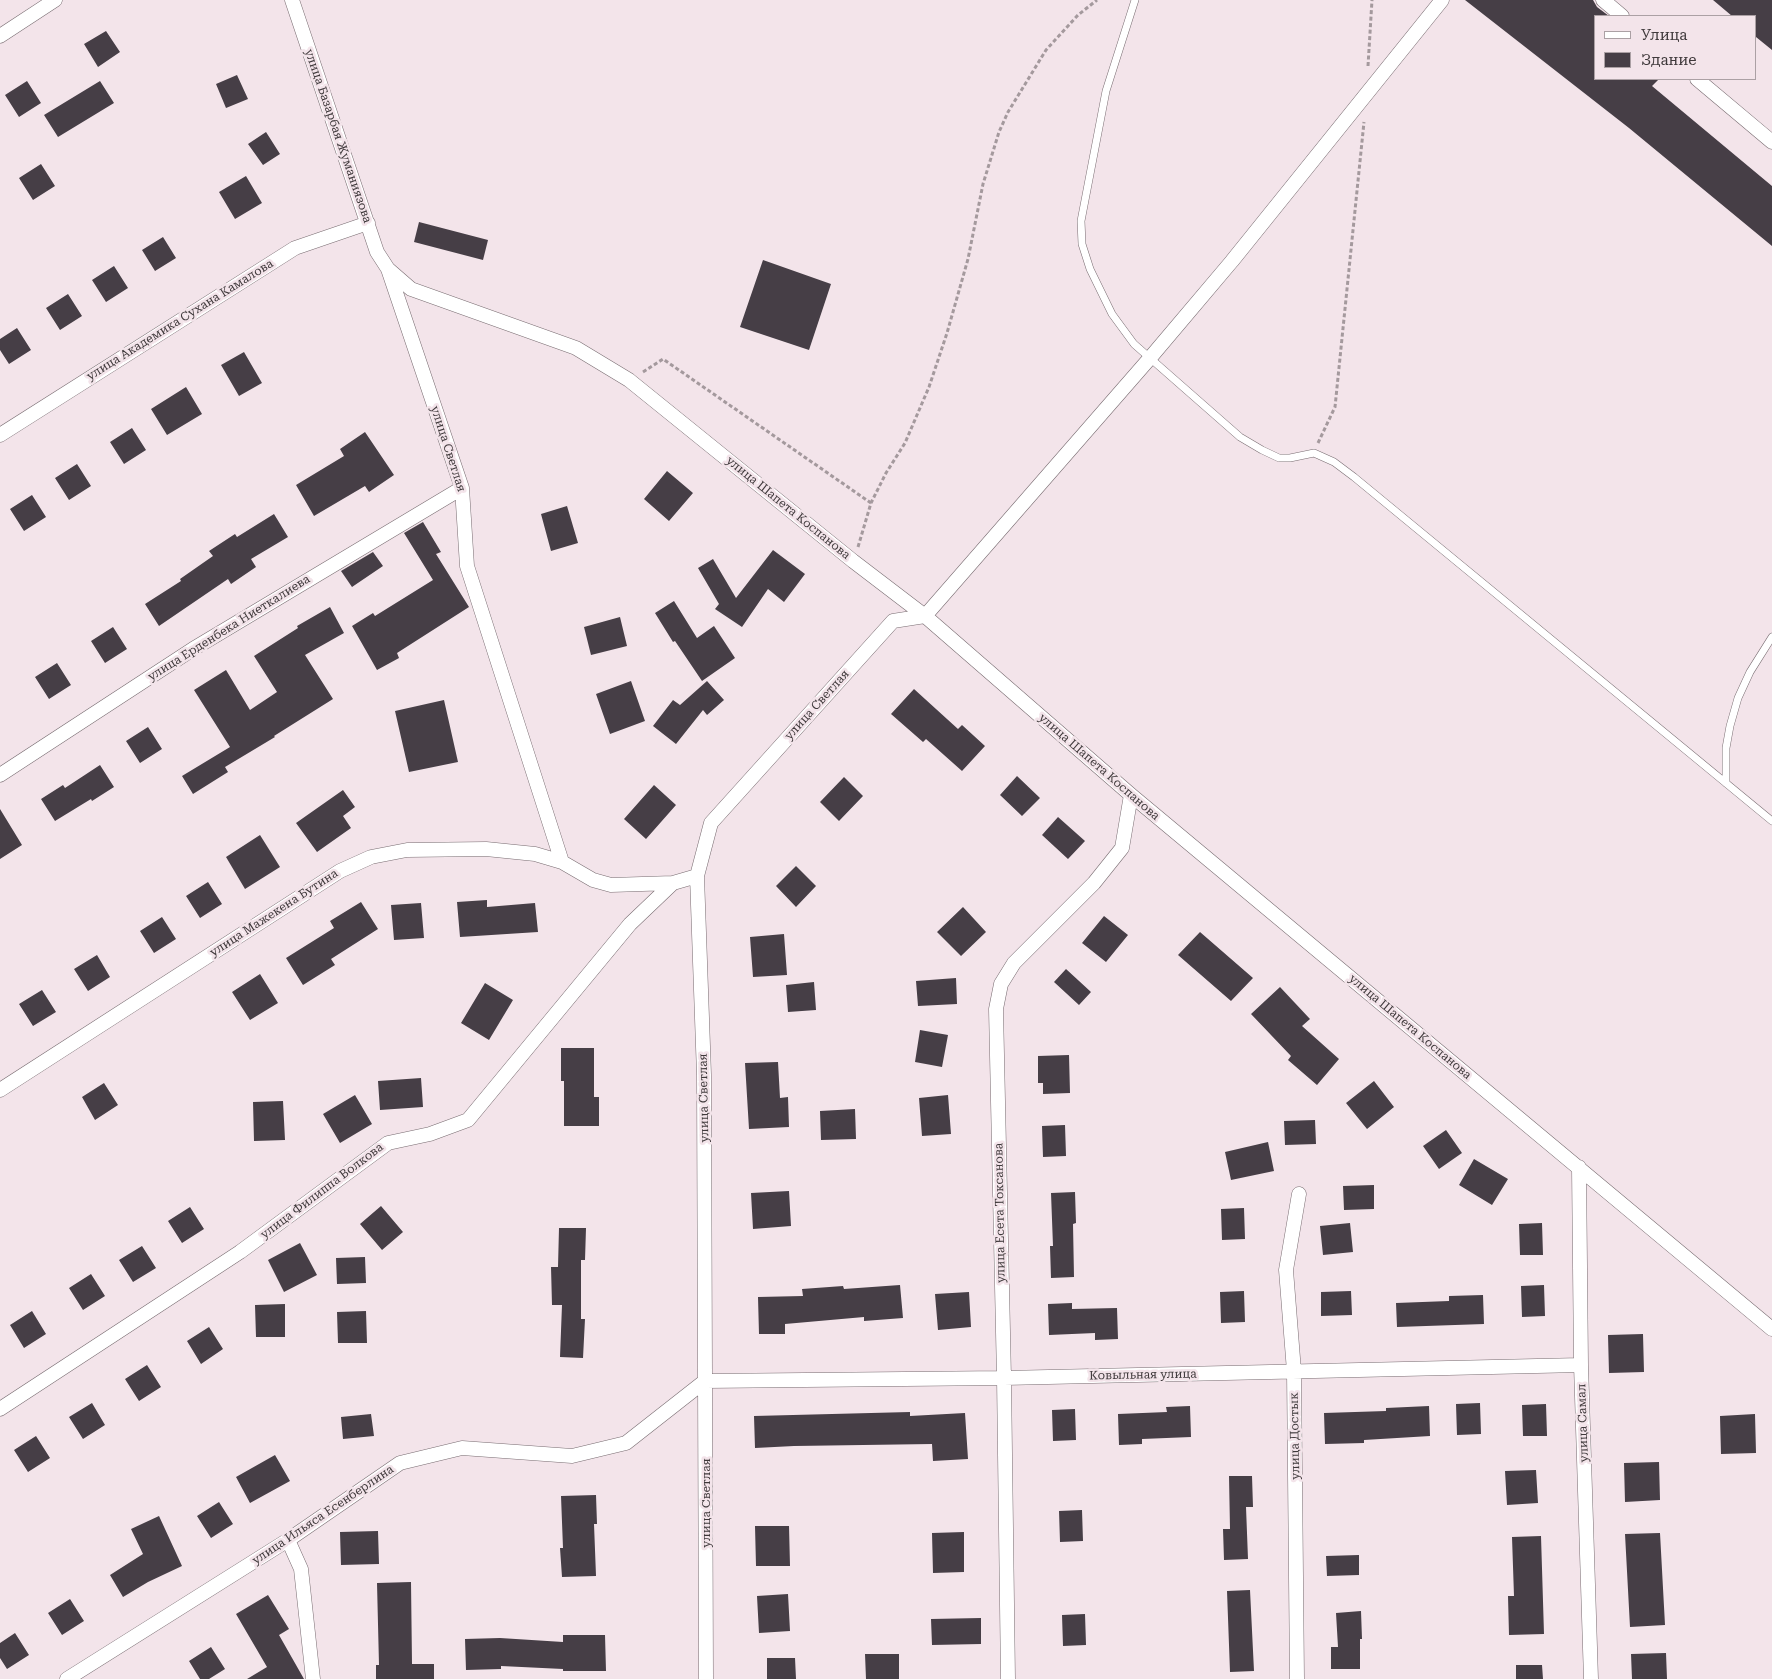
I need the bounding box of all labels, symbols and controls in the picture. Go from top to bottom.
legend [1594,15,1757,80]
text: Улица [1641,26,1687,44]
street label: улица Базарбая Жуманиязова [301,47,375,225]
text: Здание [1641,51,1697,69]
street label: улица Академика Сухана Камалова [84,256,276,384]
street label: улица Светлая [427,404,469,494]
street label: улица Шапета Коспанова [723,454,853,562]
street label: улица Ерденбека Ниеткалиева [145,572,313,684]
street label: улица Светлая [782,667,852,743]
street label: улица Шапета Коспанова [1036,711,1162,823]
street label: улица Мажекена Бутина [207,866,341,960]
street label: улица Шапета Коспанова [1346,972,1474,1082]
street label: улица Светлая [696,1053,712,1143]
street label: улица Филиппа Волкова [258,1140,386,1242]
street label: улица Есета Токсанова [992,1143,1008,1283]
street label: Ковыльная улица [1089,1367,1197,1383]
street label: улица Самал [1574,1383,1592,1463]
street label: улица Достык [1287,1392,1303,1480]
street label: улица Светлая [699,1458,713,1548]
street label: улица Ильяса Есенберлина [249,1462,397,1568]

